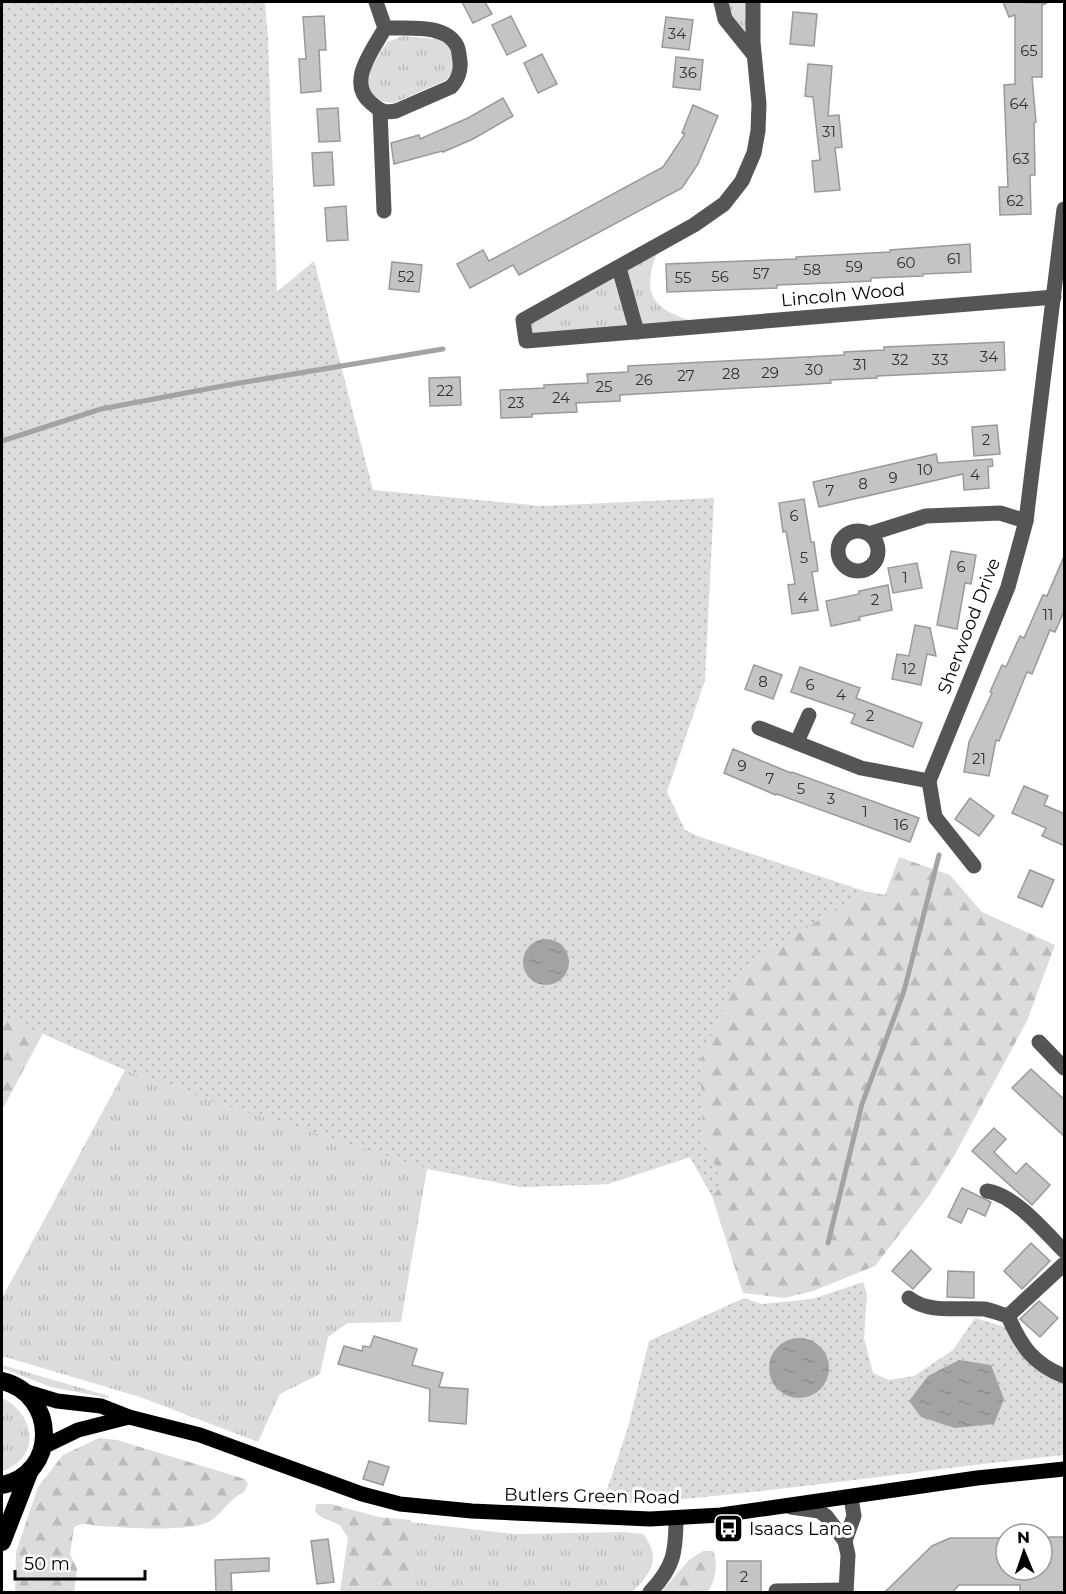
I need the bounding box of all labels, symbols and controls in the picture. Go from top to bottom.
house number: 34 [668,24,686,43]
house number: 65 [1020,41,1038,60]
house number: 36 [679,63,697,82]
house number: 64 [1009,94,1029,113]
house number: 31 [822,122,836,141]
house number: 63 [1012,149,1030,168]
house number: 62 [1006,191,1024,210]
house number: 61 [947,249,961,268]
house number: 60 [896,253,916,272]
house number: 59 [845,257,863,276]
house number: 58 [803,260,821,279]
house number: 57 [752,264,770,283]
house number: 52 [398,267,414,286]
house number: 56 [711,267,729,286]
house number: 55 [675,268,691,287]
street label: Lincoln Wood [780,279,906,311]
house number: 34 [980,347,998,366]
house number: 32 [892,350,908,369]
house number: 33 [932,350,948,369]
house number: 31 [853,355,867,374]
house number: 30 [805,360,823,379]
house number: 29 [761,363,779,382]
house number: 28 [722,364,740,383]
house number: 27 [677,366,695,385]
house number: 26 [635,370,653,389]
house number: 25 [595,377,613,396]
house number: 22 [436,381,454,400]
house number: 24 [552,388,570,407]
house number: 23 [508,393,524,412]
house number: 2 [982,430,990,449]
house number: 10 [917,460,933,479]
house number: 4 [970,465,980,484]
house number: 9 [888,468,898,487]
house number: 8 [858,474,868,493]
house number: 7 [826,481,835,500]
house number: 6 [789,506,799,525]
house number: 5 [800,548,808,567]
street label: Sherwood Drive [933,555,1005,697]
house number: 6 [956,557,966,576]
house number: 1 [902,568,908,587]
house number: 4 [798,588,808,607]
house number: 2 [871,590,879,609]
house number: 11 [1043,605,1053,624]
house number: 12 [902,659,916,678]
house number: 8 [758,672,768,691]
house number: 6 [805,675,815,694]
house number: 4 [836,685,846,704]
house number: 2 [866,706,874,725]
house number: 21 [972,749,986,768]
house number: 9 [737,756,747,775]
house number: 7 [766,769,775,788]
house number: 5 [797,779,805,798]
house number: 3 [827,789,835,808]
house number: 1 [862,802,868,821]
house number: 16 [894,815,908,834]
street label: Butlers Green Road [504,1483,680,1509]
bus stop icon: Isaacs Lane [712,1513,744,1545]
place label: Isaacs Lane [749,1518,852,1540]
north arrow [994,1522,1054,1582]
text: N [1017,1528,1030,1547]
scale bar [15,1543,146,1581]
text: 50 m [24,1553,70,1575]
house number: 2 [740,1567,748,1586]

